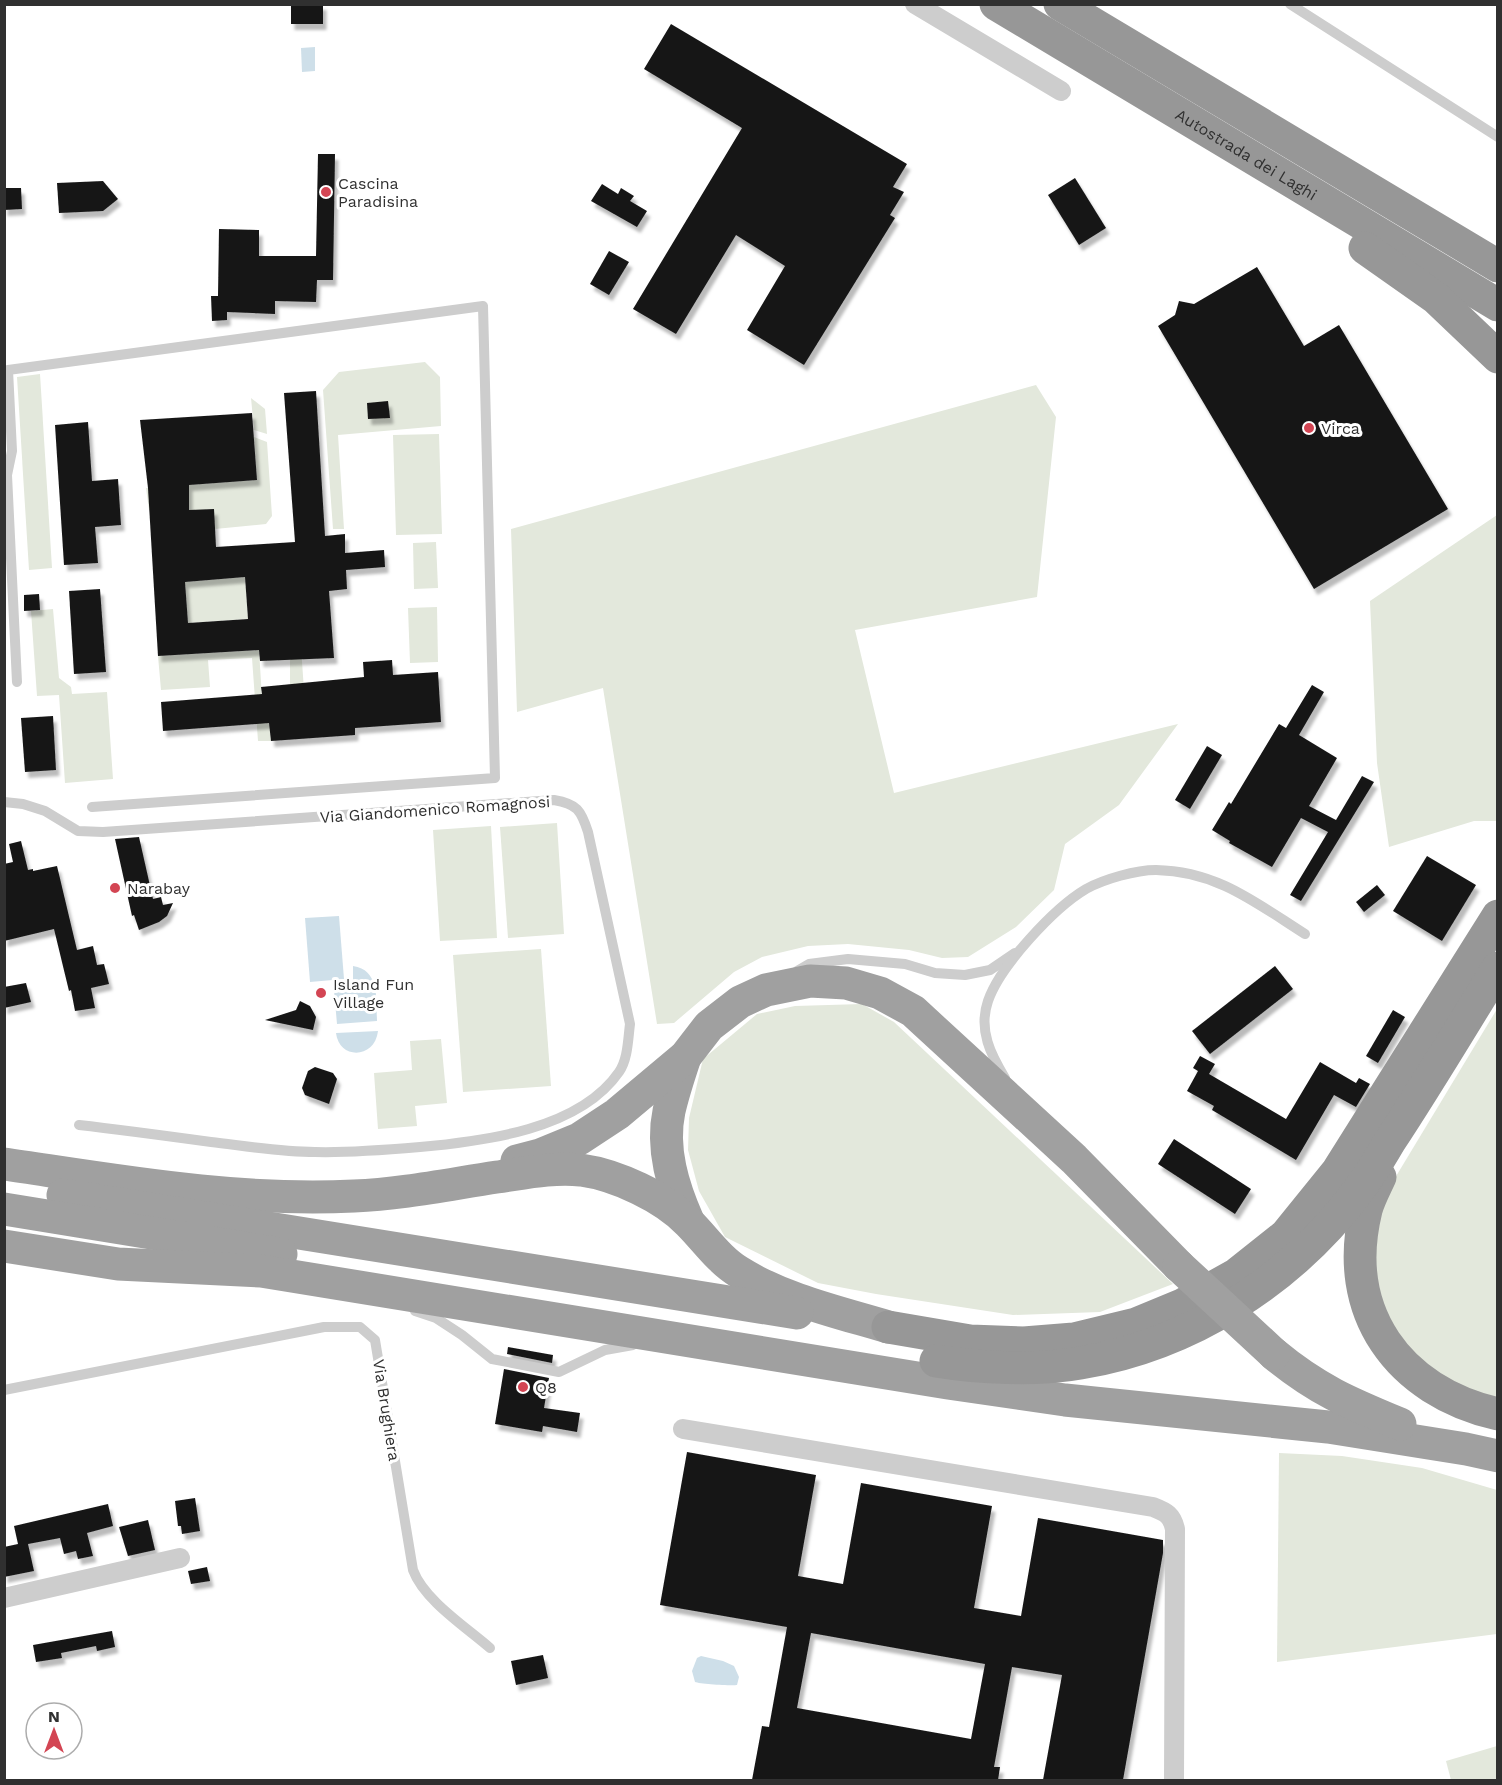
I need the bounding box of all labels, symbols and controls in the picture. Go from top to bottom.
street label: Autostrada dei Laghi [1172,105,1320,204]
place label: Cascina Paradisina [338,174,418,211]
marker: Cascina Paradisina [319,185,333,199]
place label: Virca [1321,419,1360,438]
marker: Virca [1302,421,1316,435]
street label: Via Giandomenico Romagnosi [319,792,551,827]
place label: Narabay [127,879,191,898]
marker: Narabay [108,881,122,895]
place label: Island Fun Village [333,975,414,1012]
marker: Island Fun Village [314,986,328,1000]
street label: Via Brughiera [369,1358,404,1462]
place label: Q8 [535,1378,557,1397]
marker: Q8 [516,1380,530,1394]
north arrow [24,1701,84,1761]
text: N [48,1707,60,1726]

